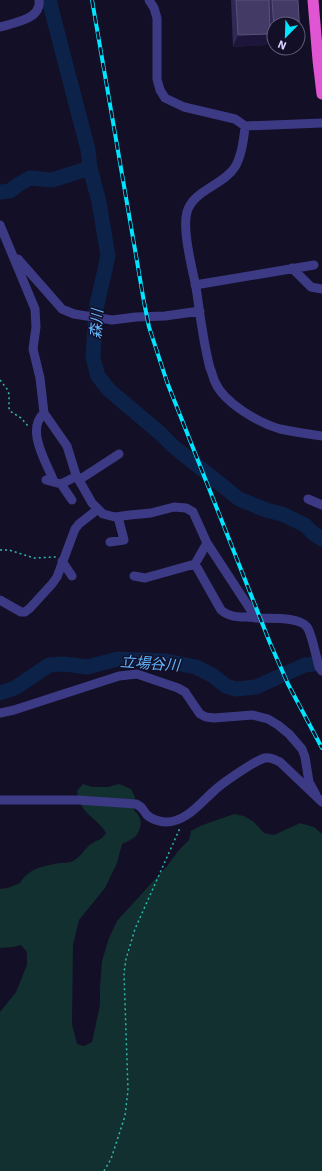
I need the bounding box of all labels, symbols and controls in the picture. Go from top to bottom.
north arrow [266,16,306,56]
text: N [276,37,288,53]
water label: 森川 [85,306,107,340]
water label: 立場谷川 [119,651,183,675]

